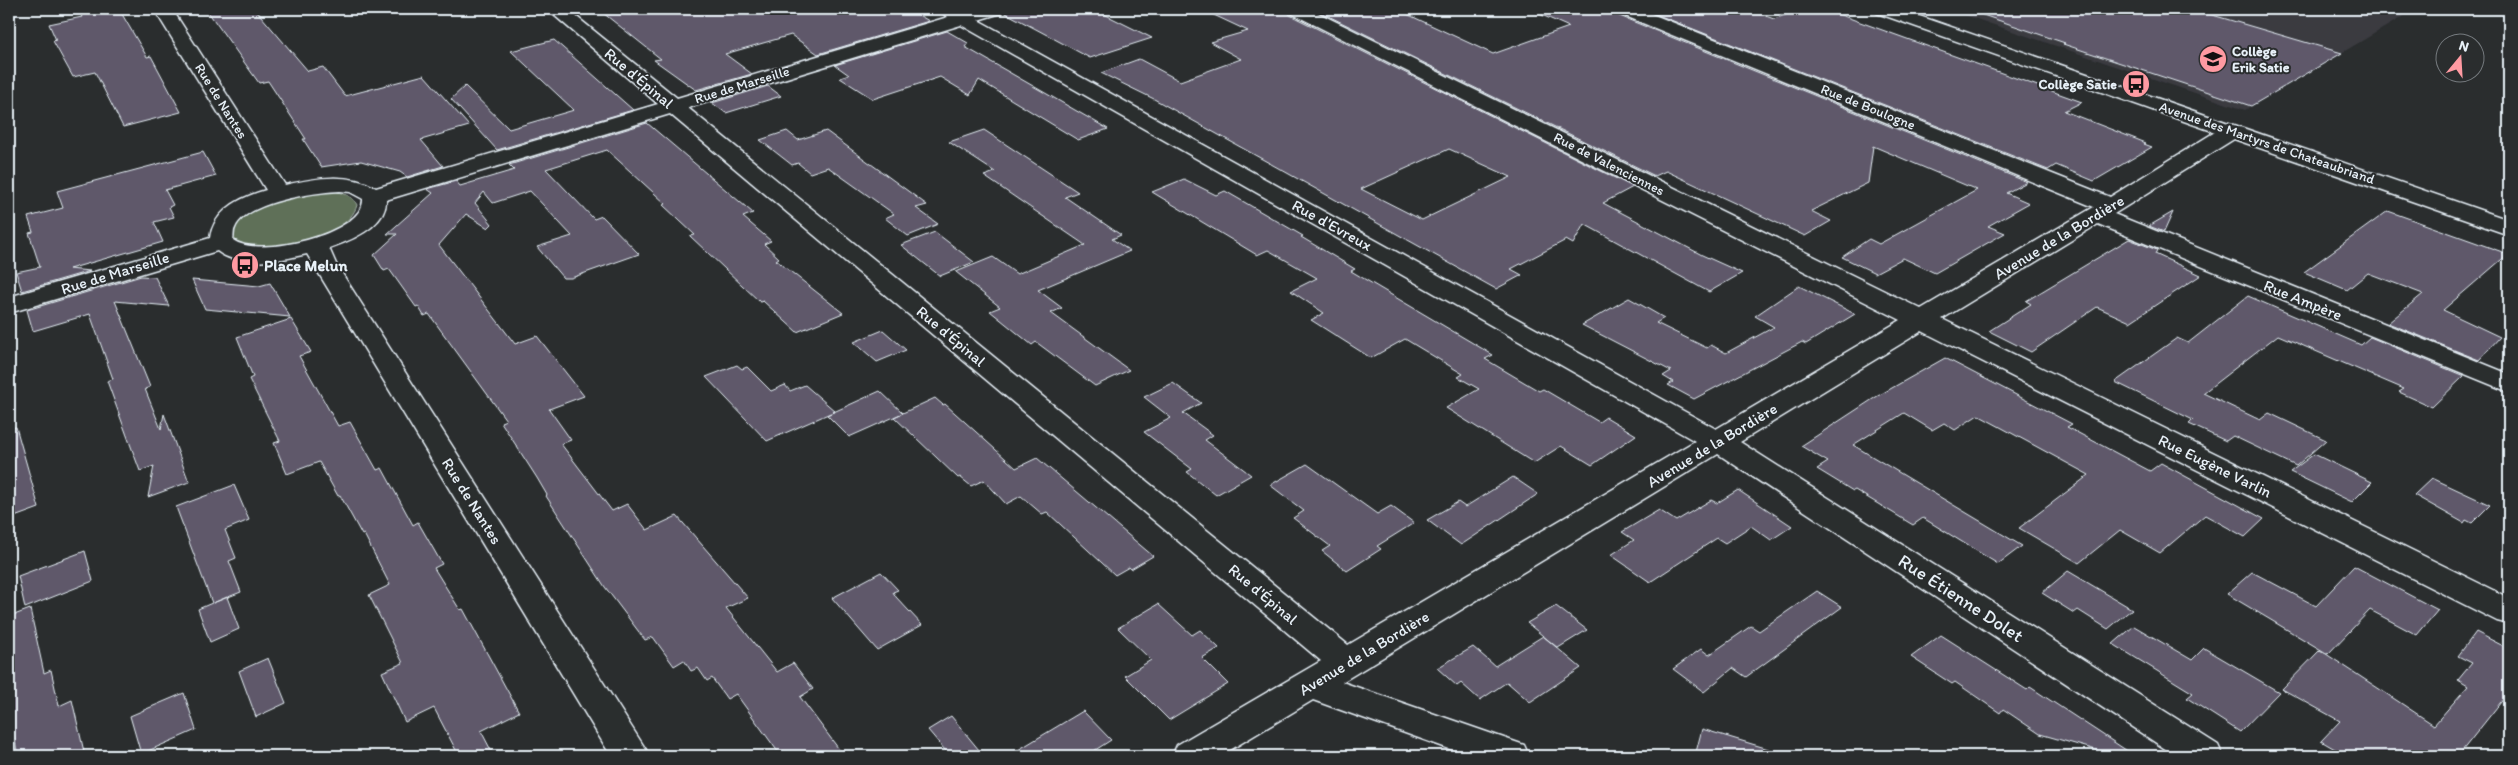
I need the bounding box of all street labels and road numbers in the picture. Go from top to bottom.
street label: Rue d'Épinal [601,44,678,113]
street label: Rue de Nantes [191,60,251,142]
street label: Rue de Marseille [693,62,792,108]
street label: Rue de Boulogne [1818,80,1918,134]
street label: Avenue des Martyrs de Chateaubriand [2157,98,2377,188]
street label: Rue de Valenciennes [1551,129,1667,199]
street label: Avenue de la Bordière [1990,191,2128,283]
street label: Rue d'Evreux [1289,195,1375,255]
street label: Rue de Marseille [58,247,172,299]
street label: Rue Ampère [2261,276,2345,324]
street label: Rue d'Épinal [913,302,990,371]
street label: Avenue de la Bordière [1643,399,1781,491]
street label: Rue Eugène Varlin [2155,430,2275,502]
street label: Rue de Nantes [438,454,506,548]
street label: Rue Étienne Dolet [1894,549,2028,647]
street label: Rue d'Épinal [1225,560,1302,629]
street label: Avenue de la Bordière [1295,607,1433,699]

